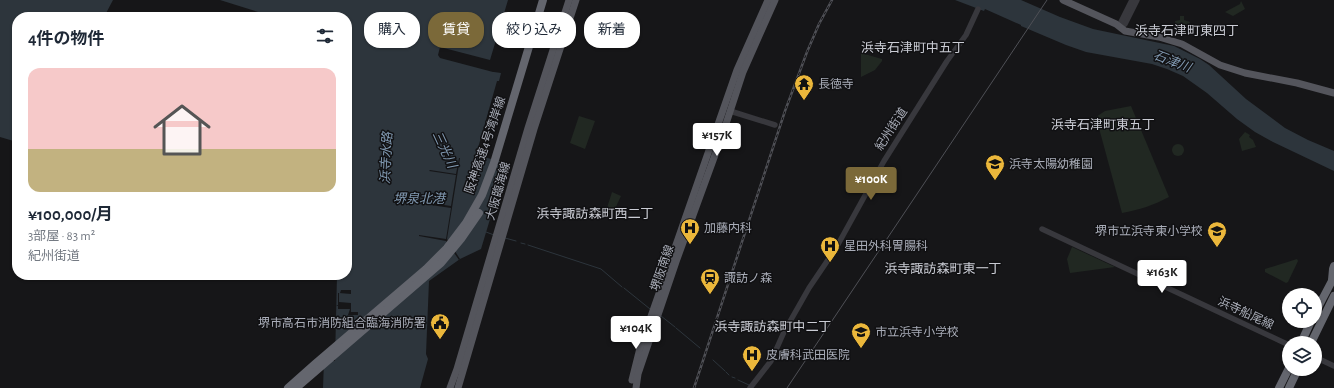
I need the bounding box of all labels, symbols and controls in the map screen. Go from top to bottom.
chip: 購入 [364,12,420,48]
chip: 賃貸 [428,12,484,48]
chip: 絞り込み [492,12,576,48]
chip: 新着 [584,12,640,48]
district label: 浜寺石津町東四丁 [1135,24,1239,38]
icon: filters [314,25,336,47]
text: 4件の物件 [28,30,105,47]
district label: 浜寺石津町中五丁 [861,41,965,55]
water label: 石津川 [1151,48,1195,76]
temple icon: 長徳寺 [793,73,815,101]
place label: 長徳寺 [818,77,854,90]
icon: home [146,94,218,166]
street label: 阪神高速4号湾岸線 [462,95,507,195]
street label: 紀州街道 [872,105,909,152]
district label: 浜寺石津町東五丁 [1051,118,1155,132]
pin: ¥157K [689,123,745,157]
water label: 三光川 [430,129,460,172]
text: ¥157K [702,129,732,142]
water label: 浜寺水路 [378,131,395,184]
school or university icon: 浜寺太陽幼稚園 [984,153,1006,181]
place label: 浜寺太陽幼稚園 [1009,157,1093,170]
street label: 大阪臨海線 [483,160,512,221]
pin: ¥100K [843,167,899,201]
text: ¥100K [855,173,887,186]
water label: 堺泉北港 [393,192,447,206]
text: ¥100,000/月 [28,206,113,223]
district label: 浜寺諏訪森町西二丁 [536,207,654,221]
hospital icon: 加藤内科 [679,217,701,245]
school or university icon: 堺市立浜寺東小学校 [1206,220,1228,248]
place label: 加藤内科 [704,221,752,234]
place label: 堺市立浜寺東小学校 [1095,224,1203,237]
text: 3部屋 · 83 m² [28,230,95,243]
hospital icon: 星田外科胃腸科 [819,235,841,263]
place label: 星田外科胃腸科 [844,239,928,252]
street label: 堺阪南線 [648,243,675,293]
text: 紀州街道 [28,250,80,263]
pin: ¥163K [1134,260,1190,294]
district label: 浜寺諏訪森町東一丁 [884,262,1002,276]
text: ¥163K [1147,266,1178,279]
station icon: 諏訪ノ森 [699,267,721,295]
place label: 諏訪ノ森 [724,272,772,284]
map controls [1282,288,1322,376]
button: locate [1282,288,1322,328]
street label: 浜寺船尾線 [1216,294,1276,331]
public building icon: 堺市高石市消防組合臨海消防署 [429,312,451,340]
place label: 堺市高石市消防組合臨海消防署 [258,316,426,329]
pin: ¥104K [608,316,664,350]
district label: 浜寺諏訪森町中二丁 [714,320,832,334]
school or university icon: 市立浜寺小学校 [850,321,872,349]
text: ¥104K [620,322,652,335]
place label: 市立浜寺小学校 [875,325,959,338]
button: layers [1282,336,1322,376]
hospital icon: 皮膚科武田医院 [741,344,763,372]
place label: 皮膚科武田医院 [766,348,850,361]

